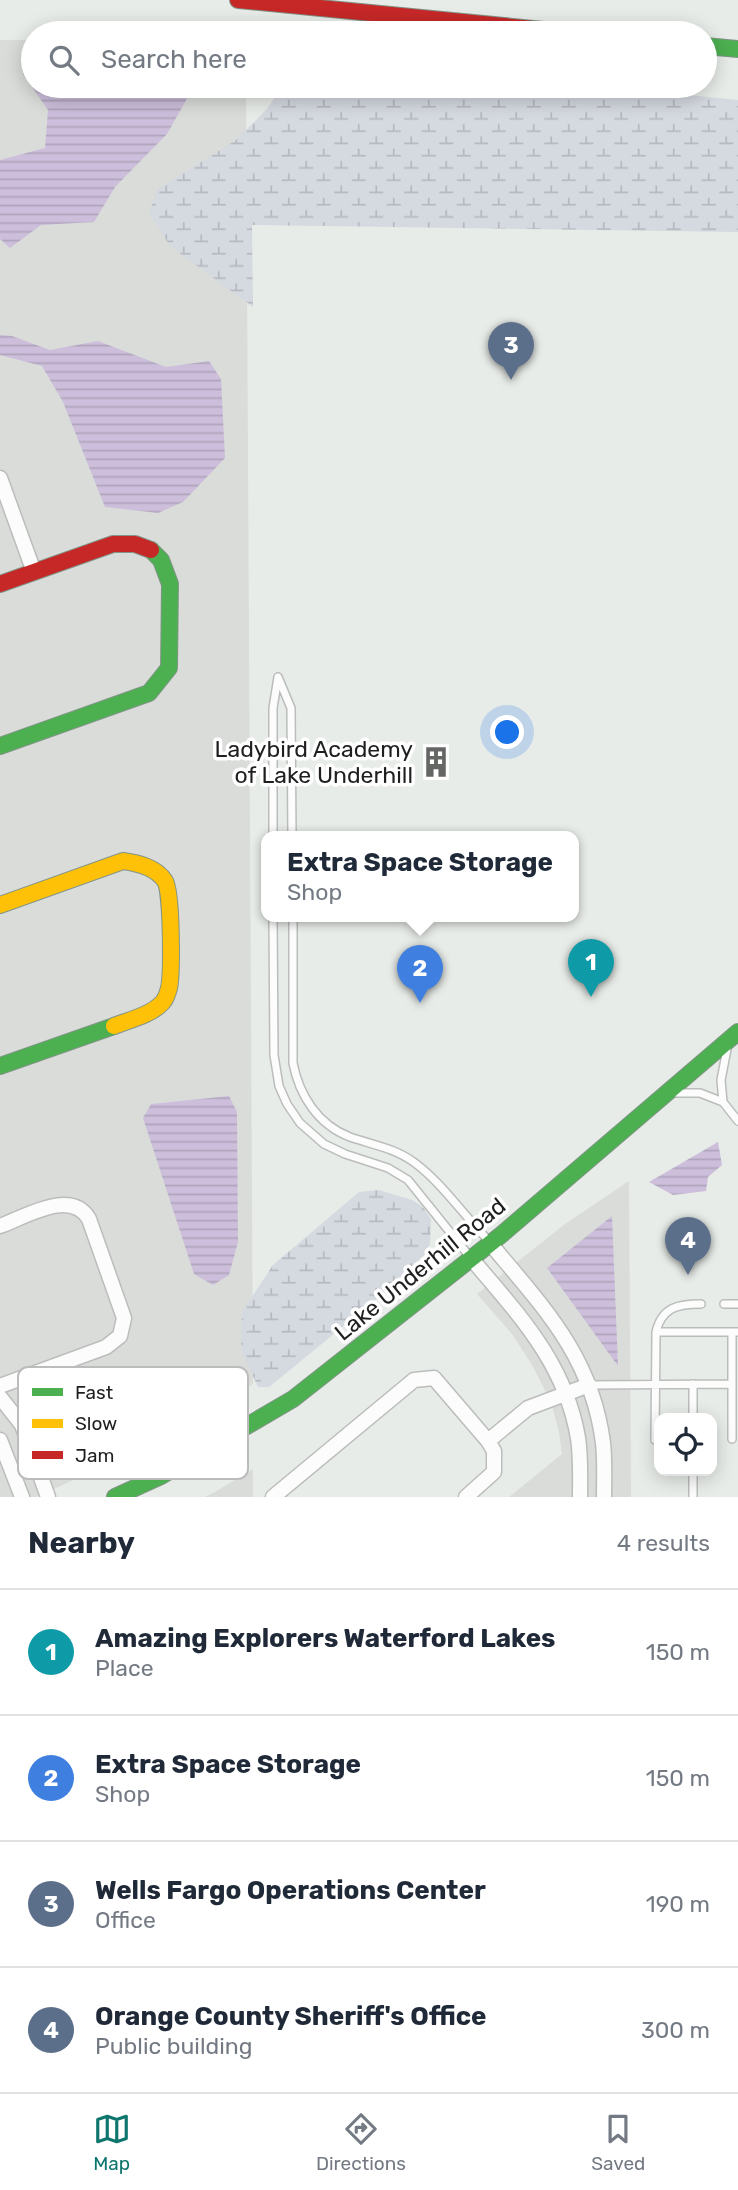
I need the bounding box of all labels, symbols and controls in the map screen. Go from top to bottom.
search box [21,21,717,98]
icon: search [45,41,83,79]
text: Search here [101,44,247,75]
pin: 3 [488,322,534,380]
your location [490,715,524,749]
place label: Ladybird Academy of Lake Underhill [215,735,413,789]
building icon: Ladybird Academy of Lake Underhill [419,745,453,779]
popup [261,831,579,922]
text: Extra Space Storage [287,847,553,878]
text: Shop [287,878,342,906]
pin: 1 [568,939,614,997]
pin: 2 [397,945,443,1003]
street label: Lake Underhill Road [329,1191,511,1347]
pin: 4 [665,1217,711,1275]
legend [18,1367,248,1479]
text: Fast [75,1381,114,1404]
text: Slow [75,1412,117,1435]
map controls [654,1413,717,1476]
button: locate [654,1413,717,1476]
text: Jam [75,1444,114,1467]
text: Nearby [28,1525,135,1561]
text: 4 results [617,1529,710,1557]
text: Amazing Explorers Waterford Lakes [95,1623,555,1654]
text: 1 [45,1638,57,1666]
text: 150 m [646,1638,710,1666]
text: Place [95,1654,154,1682]
text: Extra Space Storage [95,1749,361,1780]
text: 2 [44,1764,58,1792]
text: 150 m [646,1764,710,1792]
text: Shop [95,1780,150,1808]
text: Wells Fargo Operations Center [95,1875,486,1906]
text: 3 [43,1890,59,1918]
text: 190 m [646,1890,710,1918]
text: Office [95,1906,156,1934]
text: Orange County Sheriff's Office [95,2001,487,2032]
text: 4 [43,2016,59,2044]
text: 300 m [641,2016,710,2044]
text: Public building [95,2032,252,2060]
tab: Map [93,2110,131,2175]
tab: Directions [316,2110,406,2175]
tab: Saved [591,2110,645,2175]

